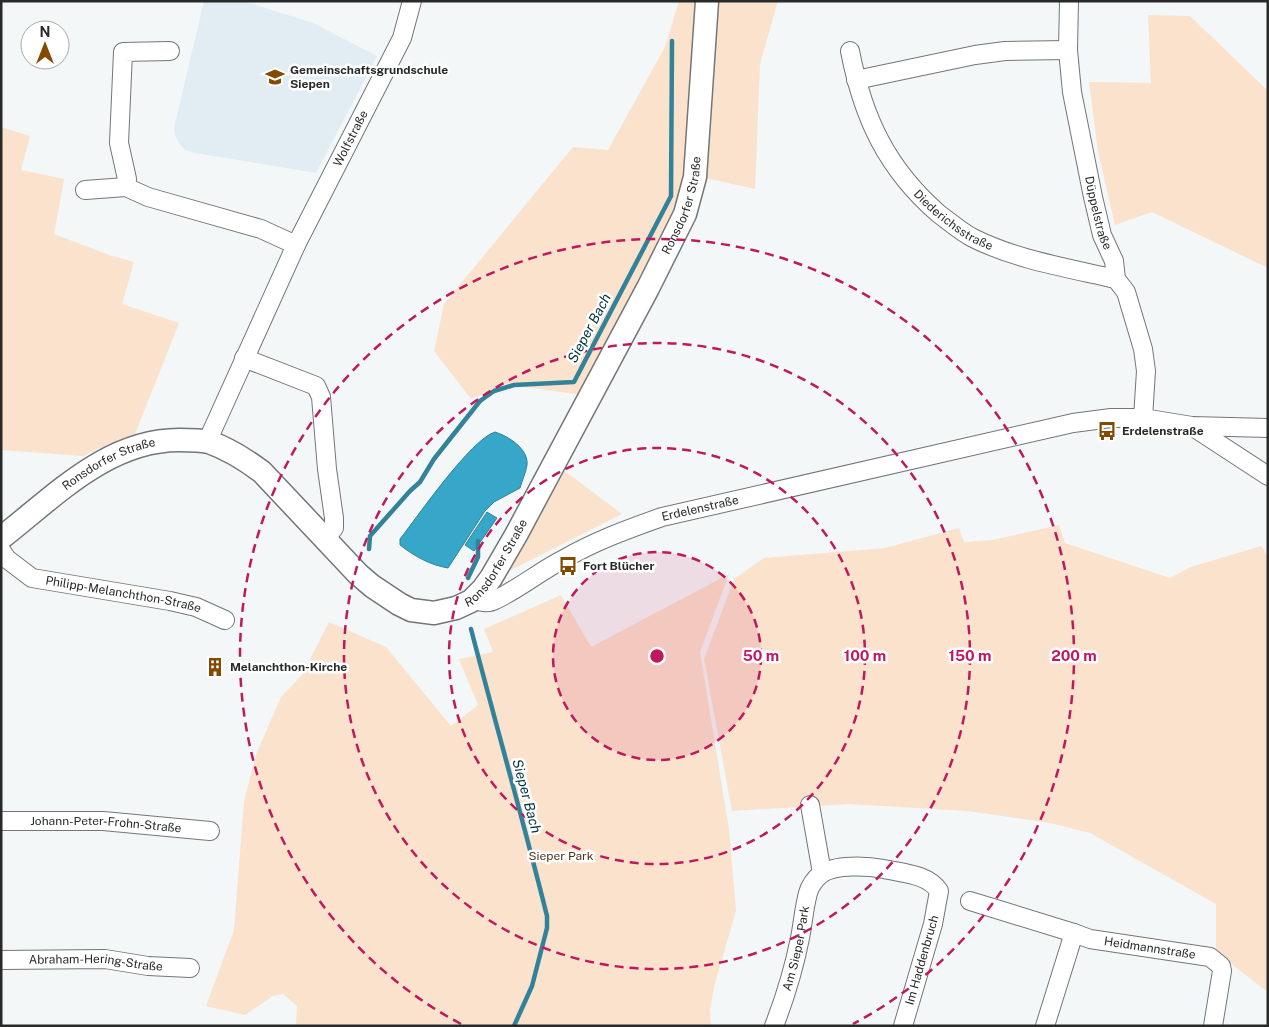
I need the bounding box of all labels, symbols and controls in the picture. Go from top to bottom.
north arrow [20,20,70,70]
text: N [40,24,50,40]
place label: Gemeinschaftsgrundschule Siepen [290,63,448,91]
school or university icon: Gemeinschaftsgrundschule Siepen [264,66,286,88]
street label: Wolfstraße [330,108,371,169]
street label: Ronsdorfer Straße [659,156,703,257]
street label: Düppelstraße [1082,175,1115,252]
street label: Diederichsstraße [911,187,995,253]
water label: Sieper Bach [564,290,614,365]
bus stop icon: Erdelenstraße [1096,420,1118,442]
place label: Erdelenstraße [1122,424,1204,438]
street label: Ronsdorfer Straße [59,435,157,493]
street label: Erdelenstraße [660,493,740,524]
street label: Ronsdorfer Straße [463,517,530,610]
bus stop icon: Fort Blücher [557,555,579,577]
place label: Fort Blücher [583,559,654,573]
street label: Philipp-Melanchthon-Straße [44,573,204,616]
centre of rings [648,647,666,665]
text: 50 m [743,647,779,664]
text: 100 m [844,647,886,664]
text: 150 m [948,647,992,664]
text: 200 m [1051,647,1097,664]
building icon: Melanchthon-Kirche [204,656,226,678]
place label: Melanchthon-Kirche [230,660,347,674]
water label: Sieper Bach [509,757,545,835]
street label: Johann-Peter-Frohn-Straße [30,814,182,835]
park label: Sieper Park [529,849,594,863]
street label: Am Sieper Park [780,904,812,993]
street label: Im Haddenbruch [902,913,942,1006]
street label: Heidmannstraße [1103,934,1197,962]
street label: Abraham-Hering-Straße [29,952,163,974]

